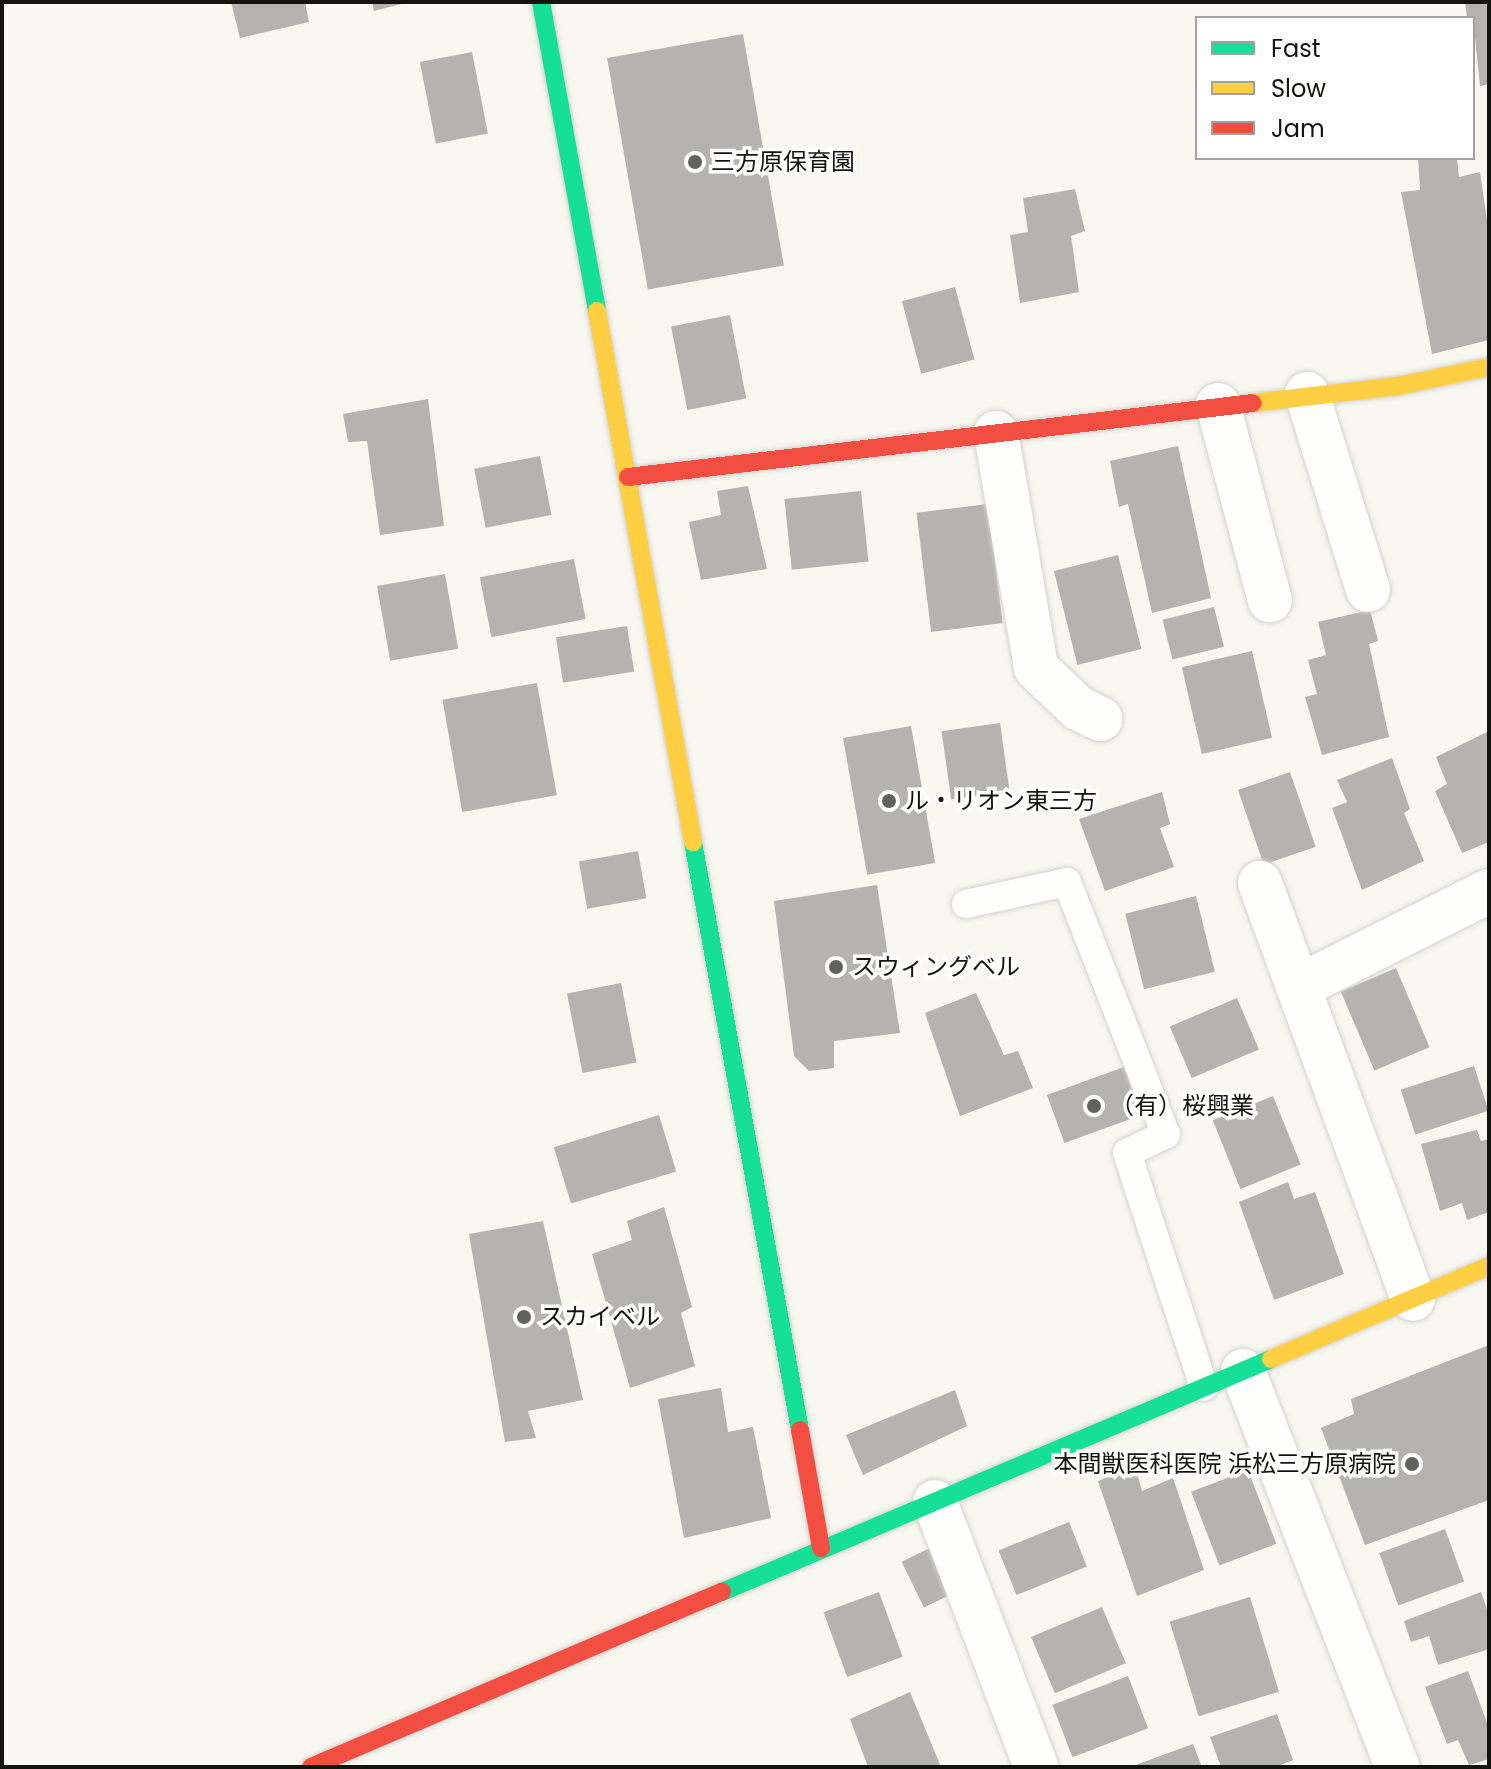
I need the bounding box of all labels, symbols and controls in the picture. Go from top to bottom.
legend [1195,16,1475,160]
text: Fast [1271,32,1321,65]
text: Slow [1271,72,1326,105]
text: Jam [1271,112,1325,145]
place label: 三方原保育園 [711,148,855,176]
marker: 三方原保育園 [686,153,704,171]
place label: ル・リオン東三方 [905,787,1097,815]
marker: ル・リオン東三方 [880,792,898,810]
place label: スウィングベル [852,953,1020,981]
marker: スウィングベル [827,958,845,976]
place label: （有）桜興業 [1110,1092,1254,1120]
marker: （有）桜興業 [1085,1097,1103,1115]
place label: スカイベル [540,1303,660,1331]
marker: スカイベル [515,1308,533,1326]
place label: 本間獣医科医院 浜松三方原病院 [1054,1450,1396,1478]
marker: 本間獣医科医院 浜松三方原病院 [1403,1455,1421,1473]

